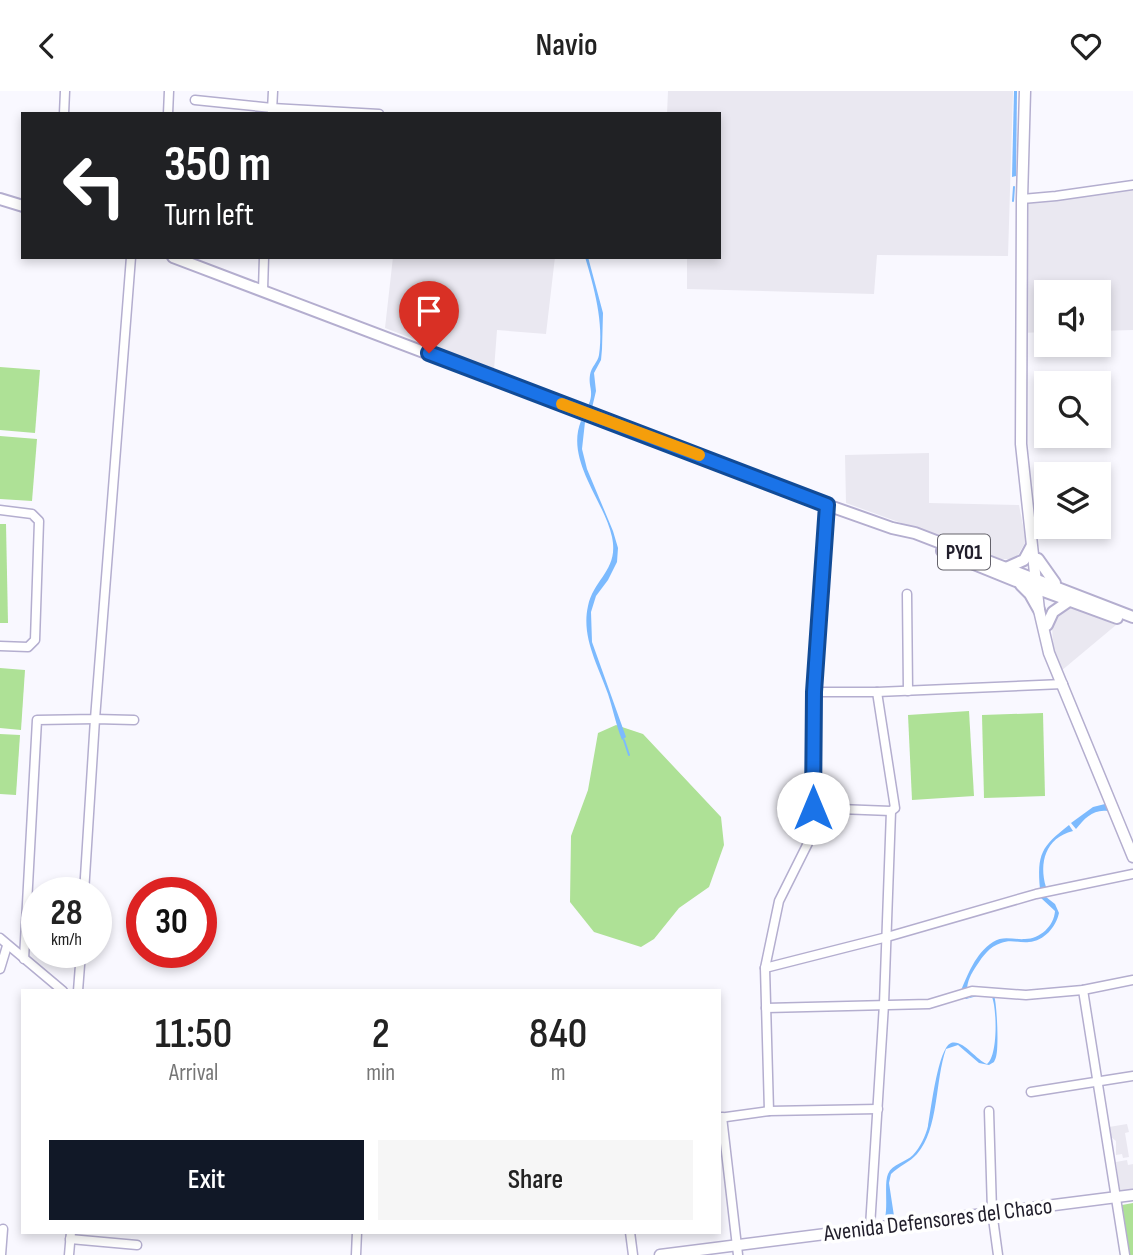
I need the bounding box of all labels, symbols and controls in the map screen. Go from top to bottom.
text: Navio [535,26,598,65]
icon: back [28,27,66,65]
icon: heart [1067,27,1105,65]
text: 350 m [164,136,271,195]
icon: left [49,140,140,231]
text: Turn left [164,196,254,235]
map controls [1034,280,1111,539]
button: sound [1034,280,1111,357]
pin [399,281,459,353]
icon: arrive [410,292,448,330]
button: search [1034,371,1111,448]
button: layers [1034,462,1111,539]
road number: PY01 [938,535,990,569]
position arrow [776,771,850,845]
speed limit sign: 30 [126,877,217,968]
text: 28 [51,892,82,935]
text: km/h [51,929,82,950]
text: 11:50 [155,1009,232,1060]
text: 2 [372,1009,390,1060]
text: 840 [529,1009,587,1060]
text: Arrival [169,1059,218,1087]
text: min [366,1059,395,1087]
text: m [551,1059,565,1087]
button: Exit [49,1140,364,1220]
button: Share [378,1140,693,1220]
street label: Avenida Defensores del Chaco [821,1192,1054,1248]

